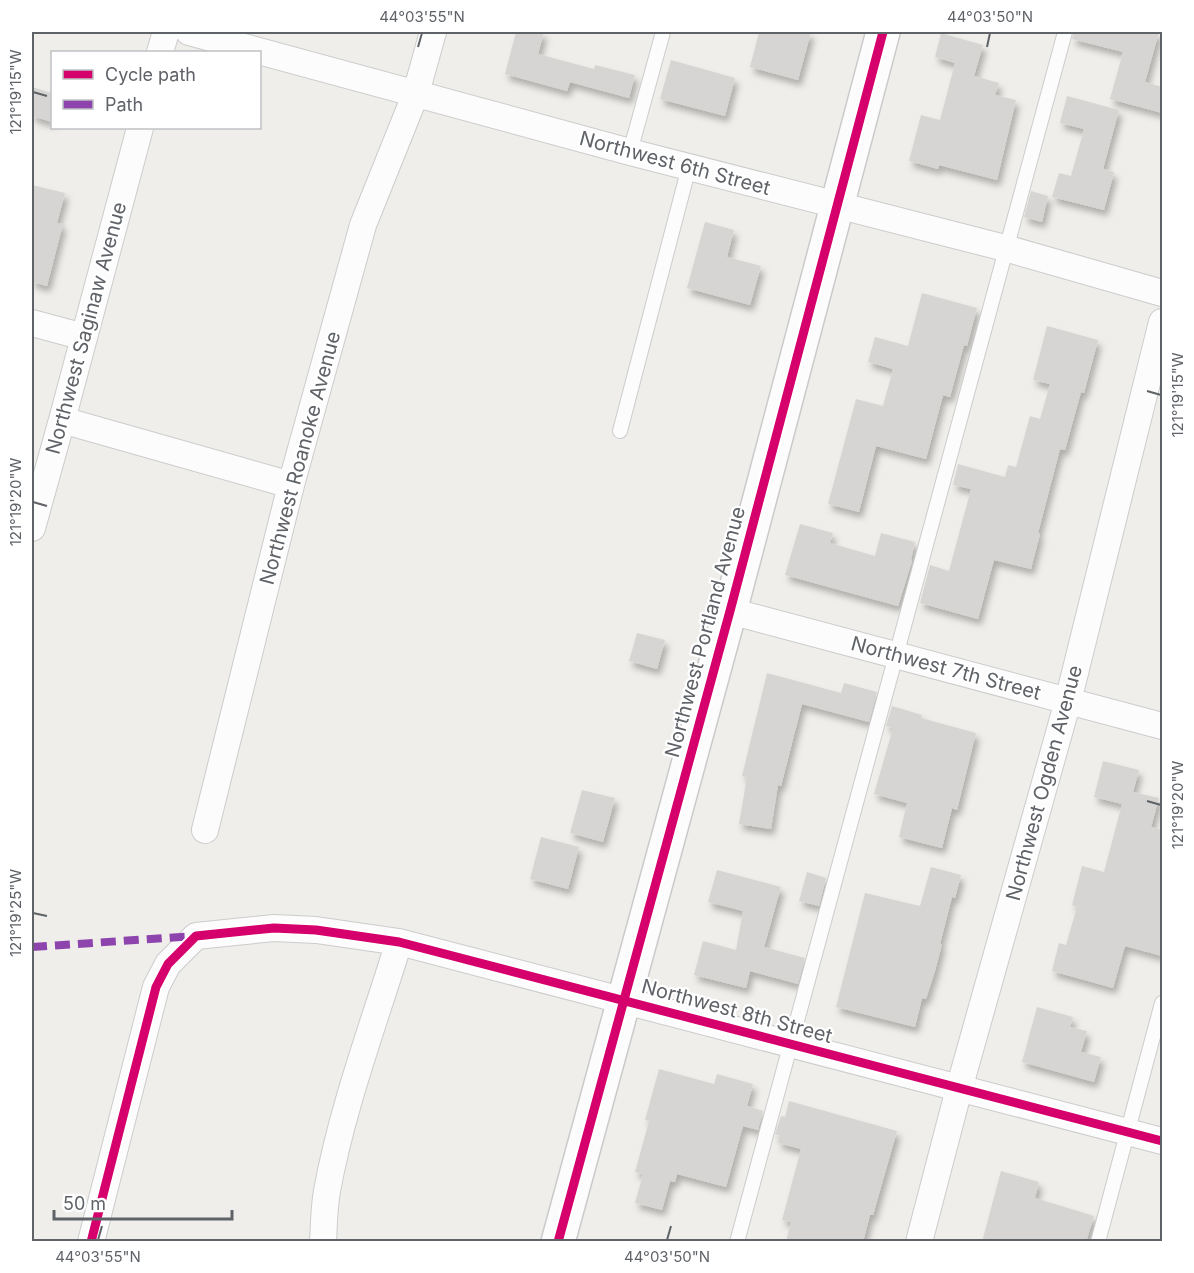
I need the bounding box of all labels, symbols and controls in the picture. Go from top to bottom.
text: 44°03'55"N [379,7,465,26]
text: 44°03'50"N [947,7,1033,26]
text: 121°19'15"W [6,49,25,135]
legend [51,51,261,129]
text: Cycle path [105,64,196,85]
text: Path [105,94,143,115]
street label: Northwest 6th Street [577,126,773,200]
street label: Northwest Saginaw Avenue [41,199,131,457]
street label: Northwest Roanoke Avenue [255,329,345,587]
text: 121°19'15"W [1168,352,1187,438]
text: 121°19'20"W [6,458,25,546]
street label: Northwest Portland Avenue [660,504,750,760]
street label: Northwest 7th Street [849,631,1044,705]
street label: Northwest Ogden Avenue [1001,663,1087,903]
text: 121°19'20"W [1168,761,1187,849]
text: 121°19'25"W [6,869,25,957]
street label: Northwest 8th Street [639,974,835,1048]
scale bar [54,1183,232,1221]
text: 50 m [63,1193,106,1214]
text: 44°03'55"N [55,1247,141,1266]
text: 44°03'50"N [624,1247,710,1266]

